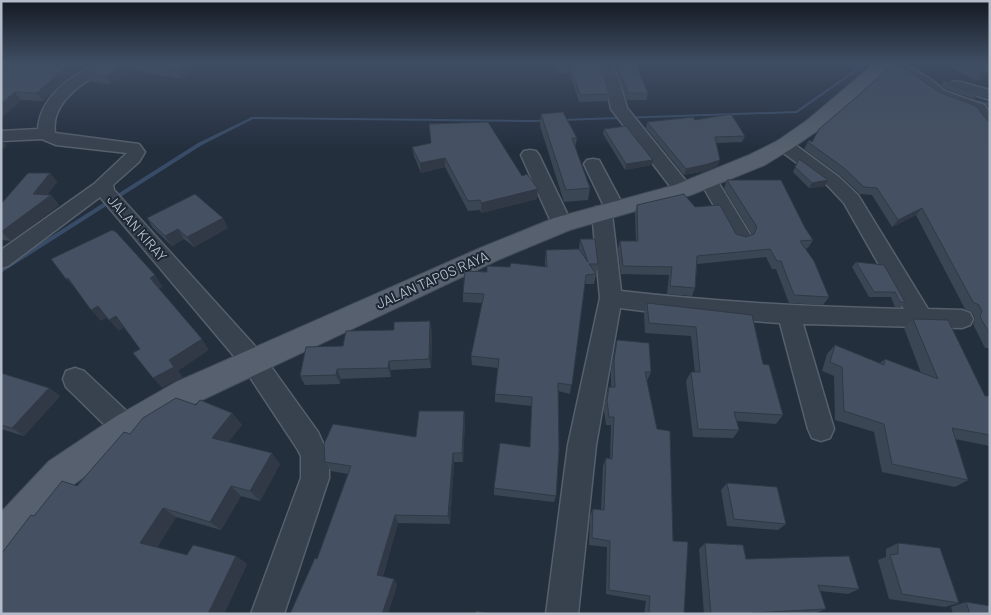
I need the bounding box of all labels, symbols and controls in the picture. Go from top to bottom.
street label: JALAN KIRAY [104,191,171,264]
street label: JALAN TAPOS RAYA [373,247,491,312]

